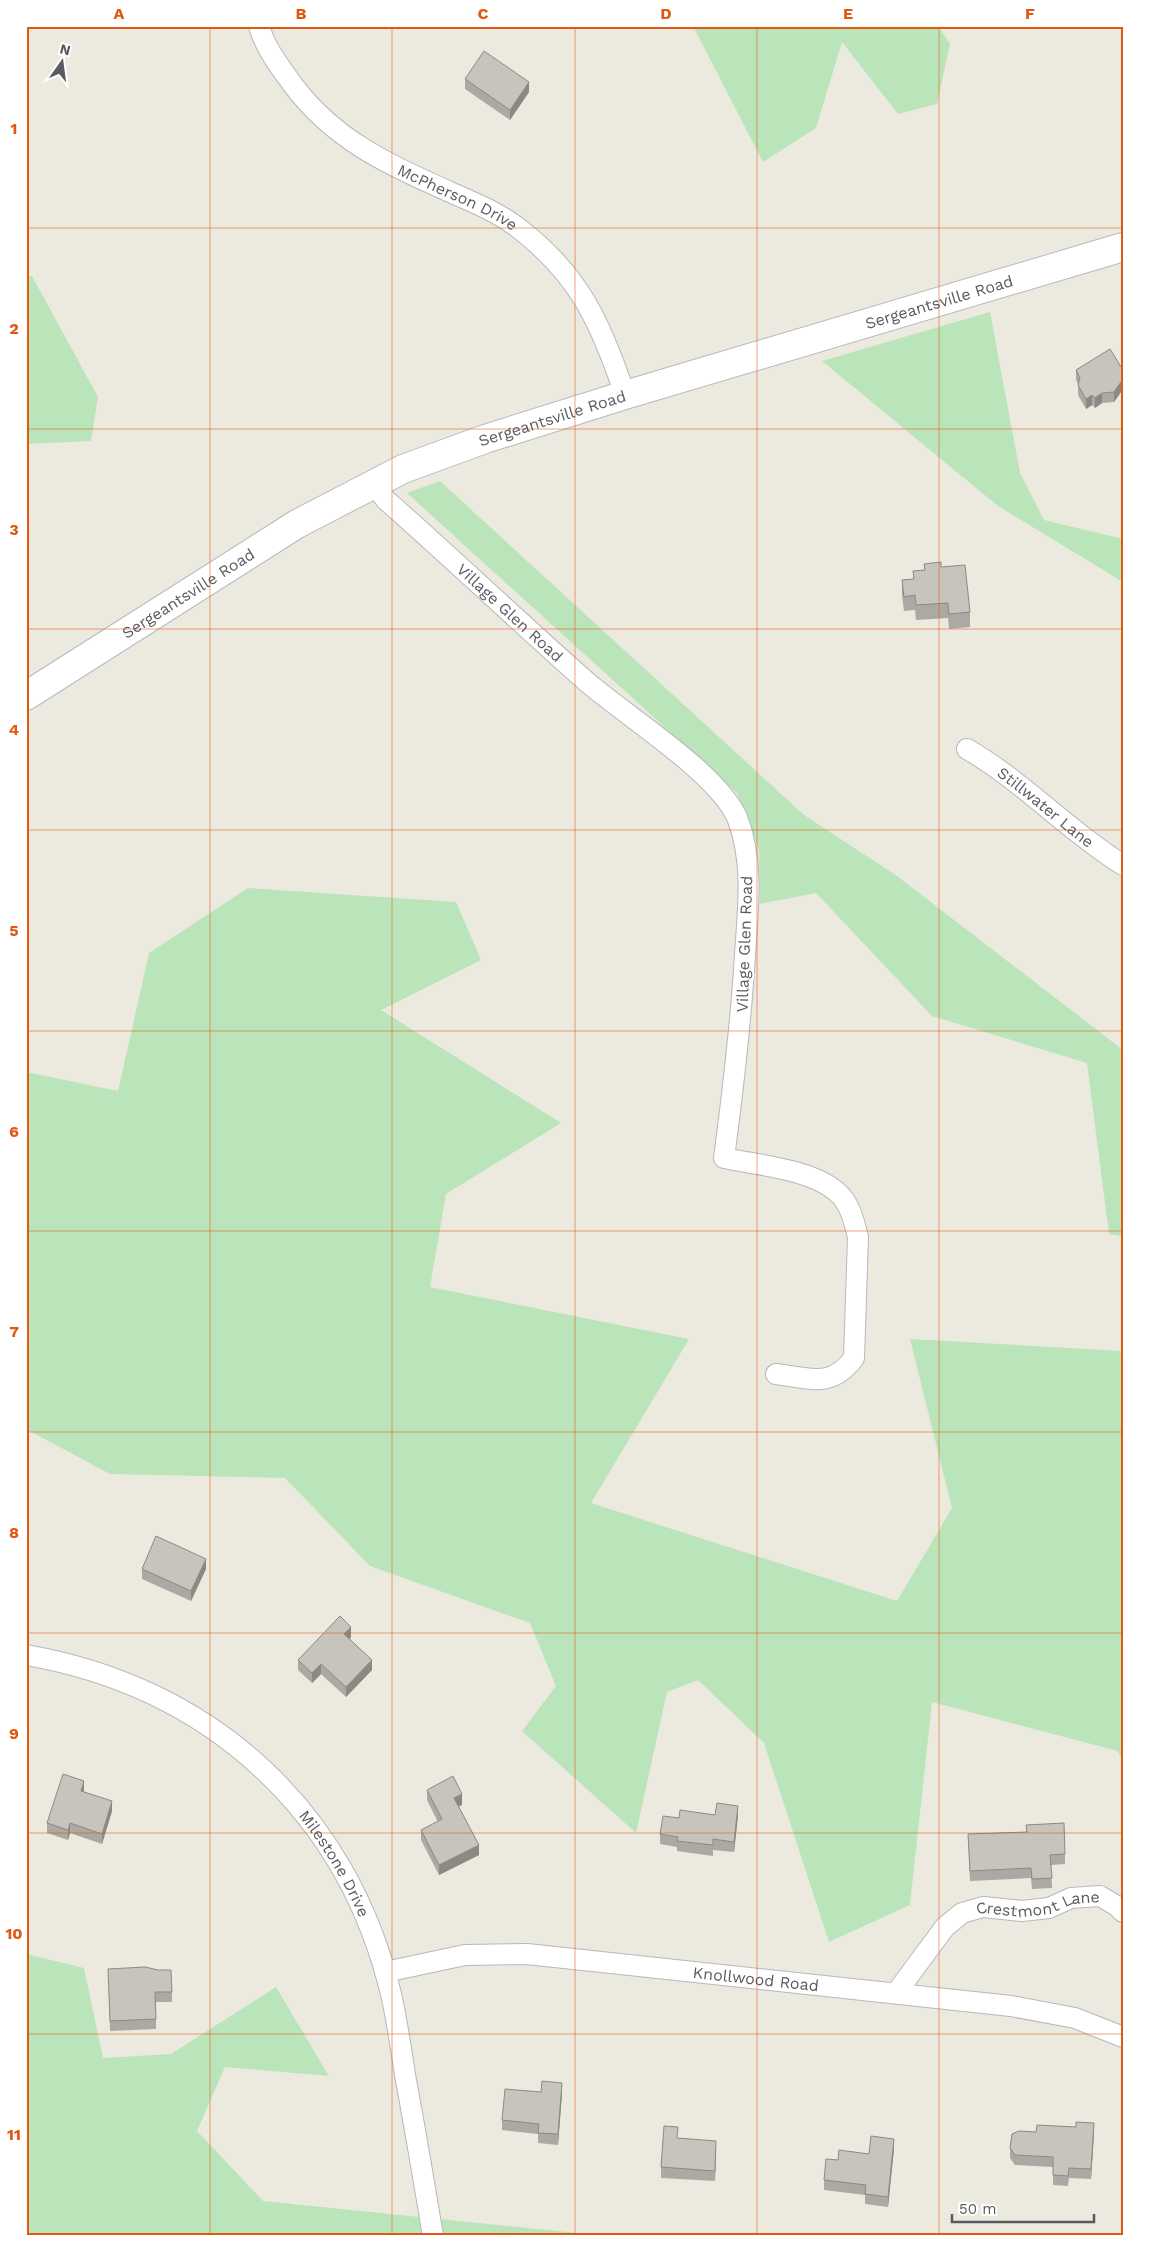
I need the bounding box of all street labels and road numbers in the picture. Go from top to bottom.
street label: McPherson Drive [395,160,521,234]
street label: Sergeantsville Road [863,271,1015,333]
street label: Sergeantsville Road [476,386,628,451]
street label: Sergeantsville Road [119,544,258,643]
street label: Village Glen Road [453,560,567,666]
street label: Stillwater Lane [994,763,1098,852]
street label: Village Glen Road [733,875,756,1013]
street label: Milestone Drive [295,1807,373,1920]
street label: Crestmont Lane [974,1887,1100,1921]
street label: Knollwood Road [692,1963,820,1995]

